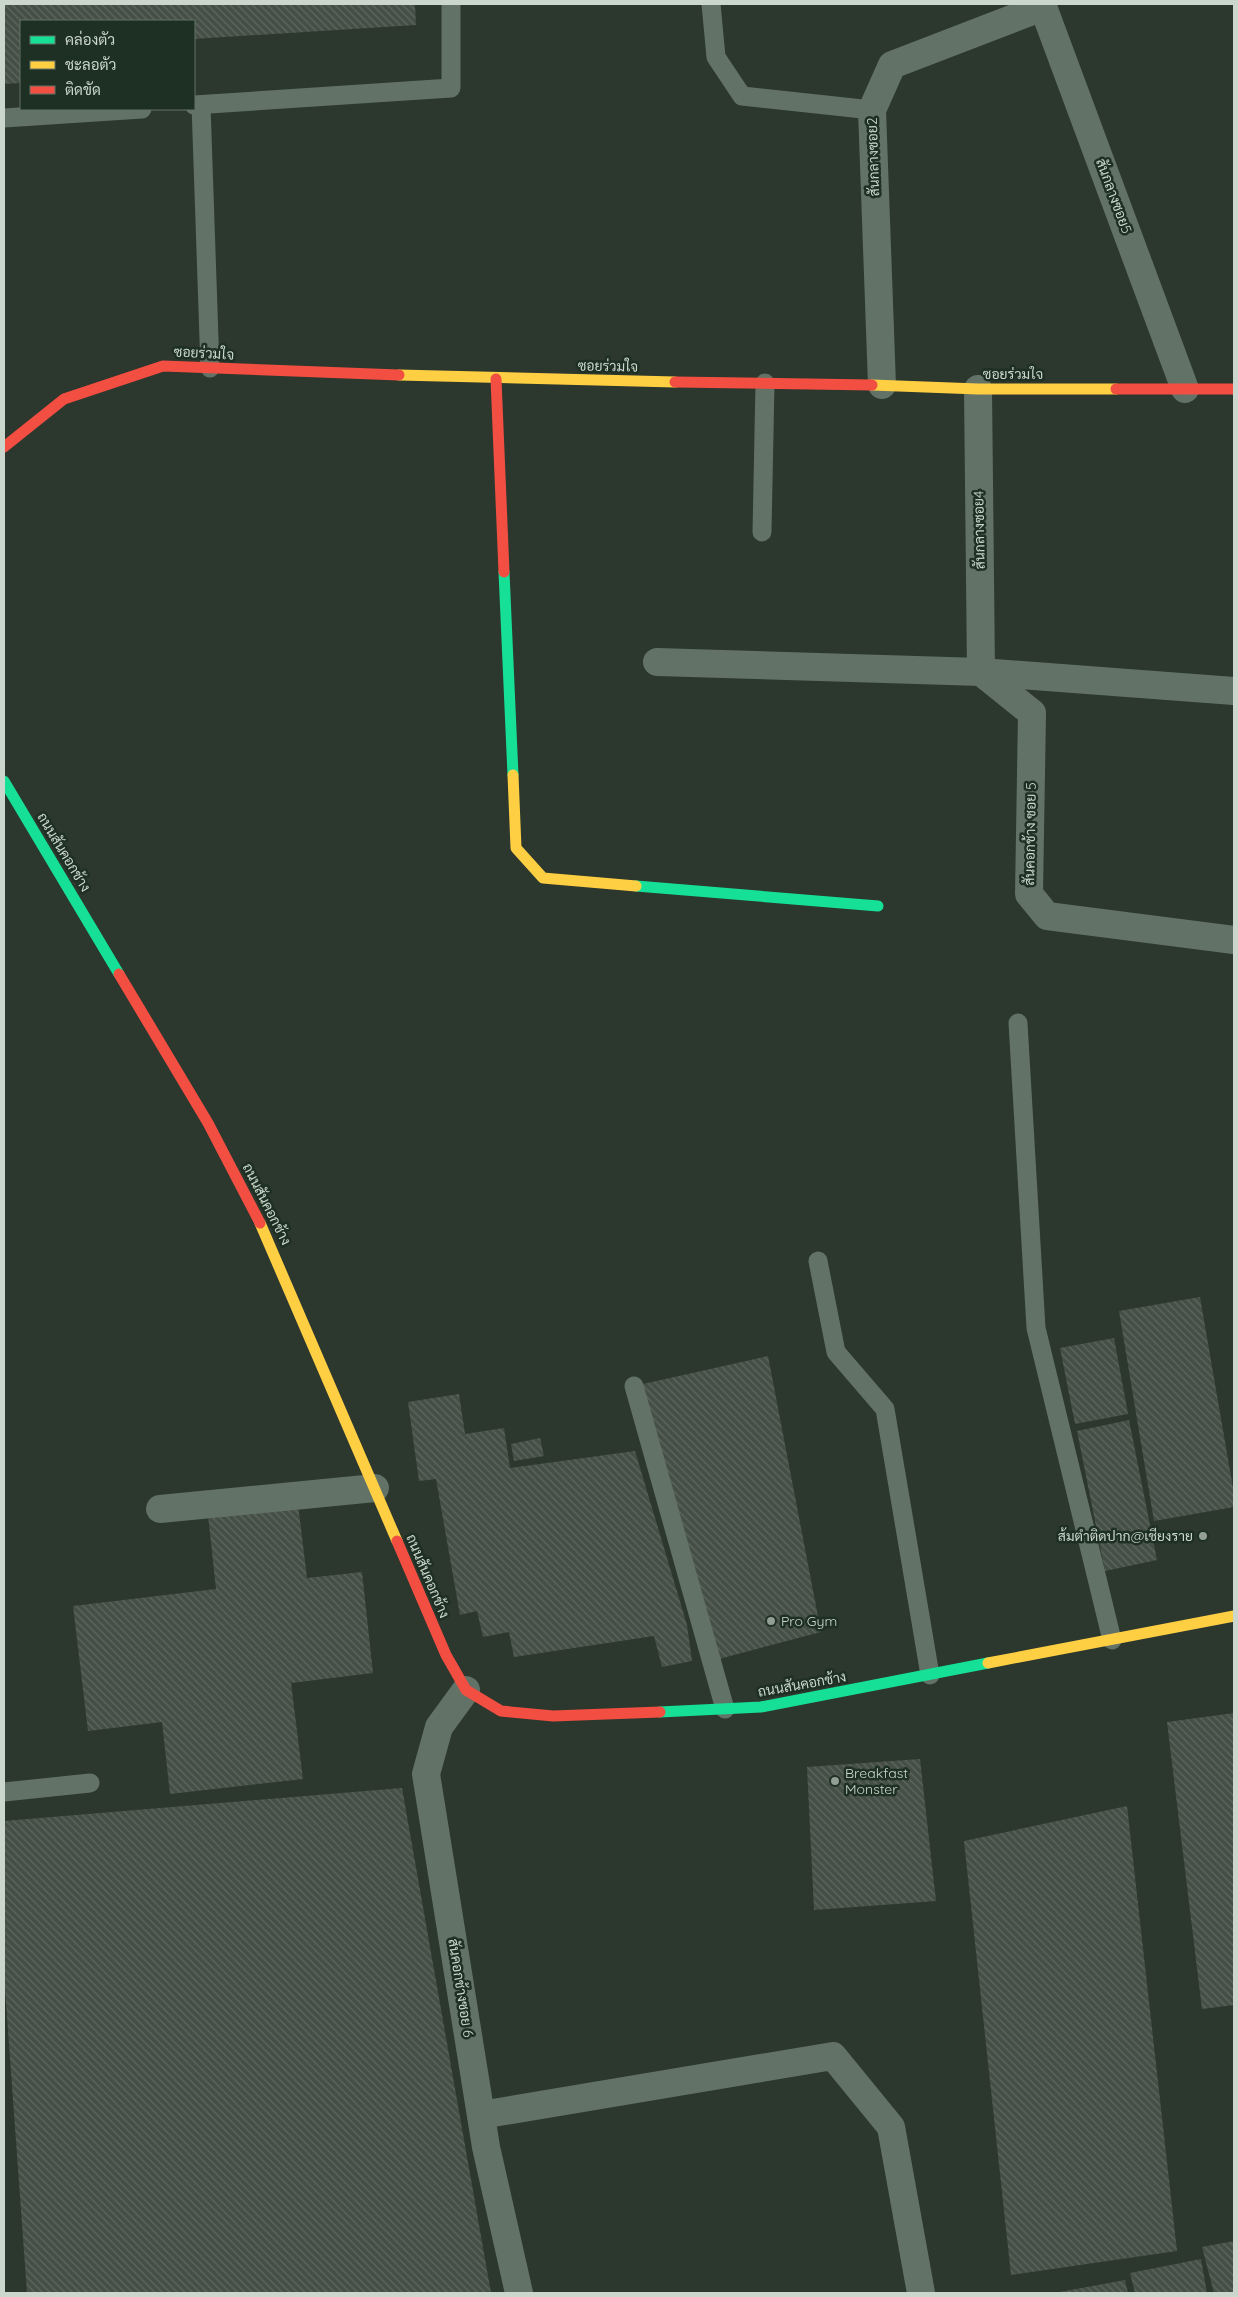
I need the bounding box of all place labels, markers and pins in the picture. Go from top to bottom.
place label: ส้มตำติดปาก@เชียงราย [1058,1527,1193,1545]
marker: ส้มตำติดปาก@เชียงราย [1197,1530,1209,1542]
place label: Pro Gym [781,1612,837,1630]
marker: Pro Gym [765,1615,777,1627]
place label: Breakfast Monster [845,1764,908,1798]
marker: Breakfast Monster [829,1775,841,1787]

